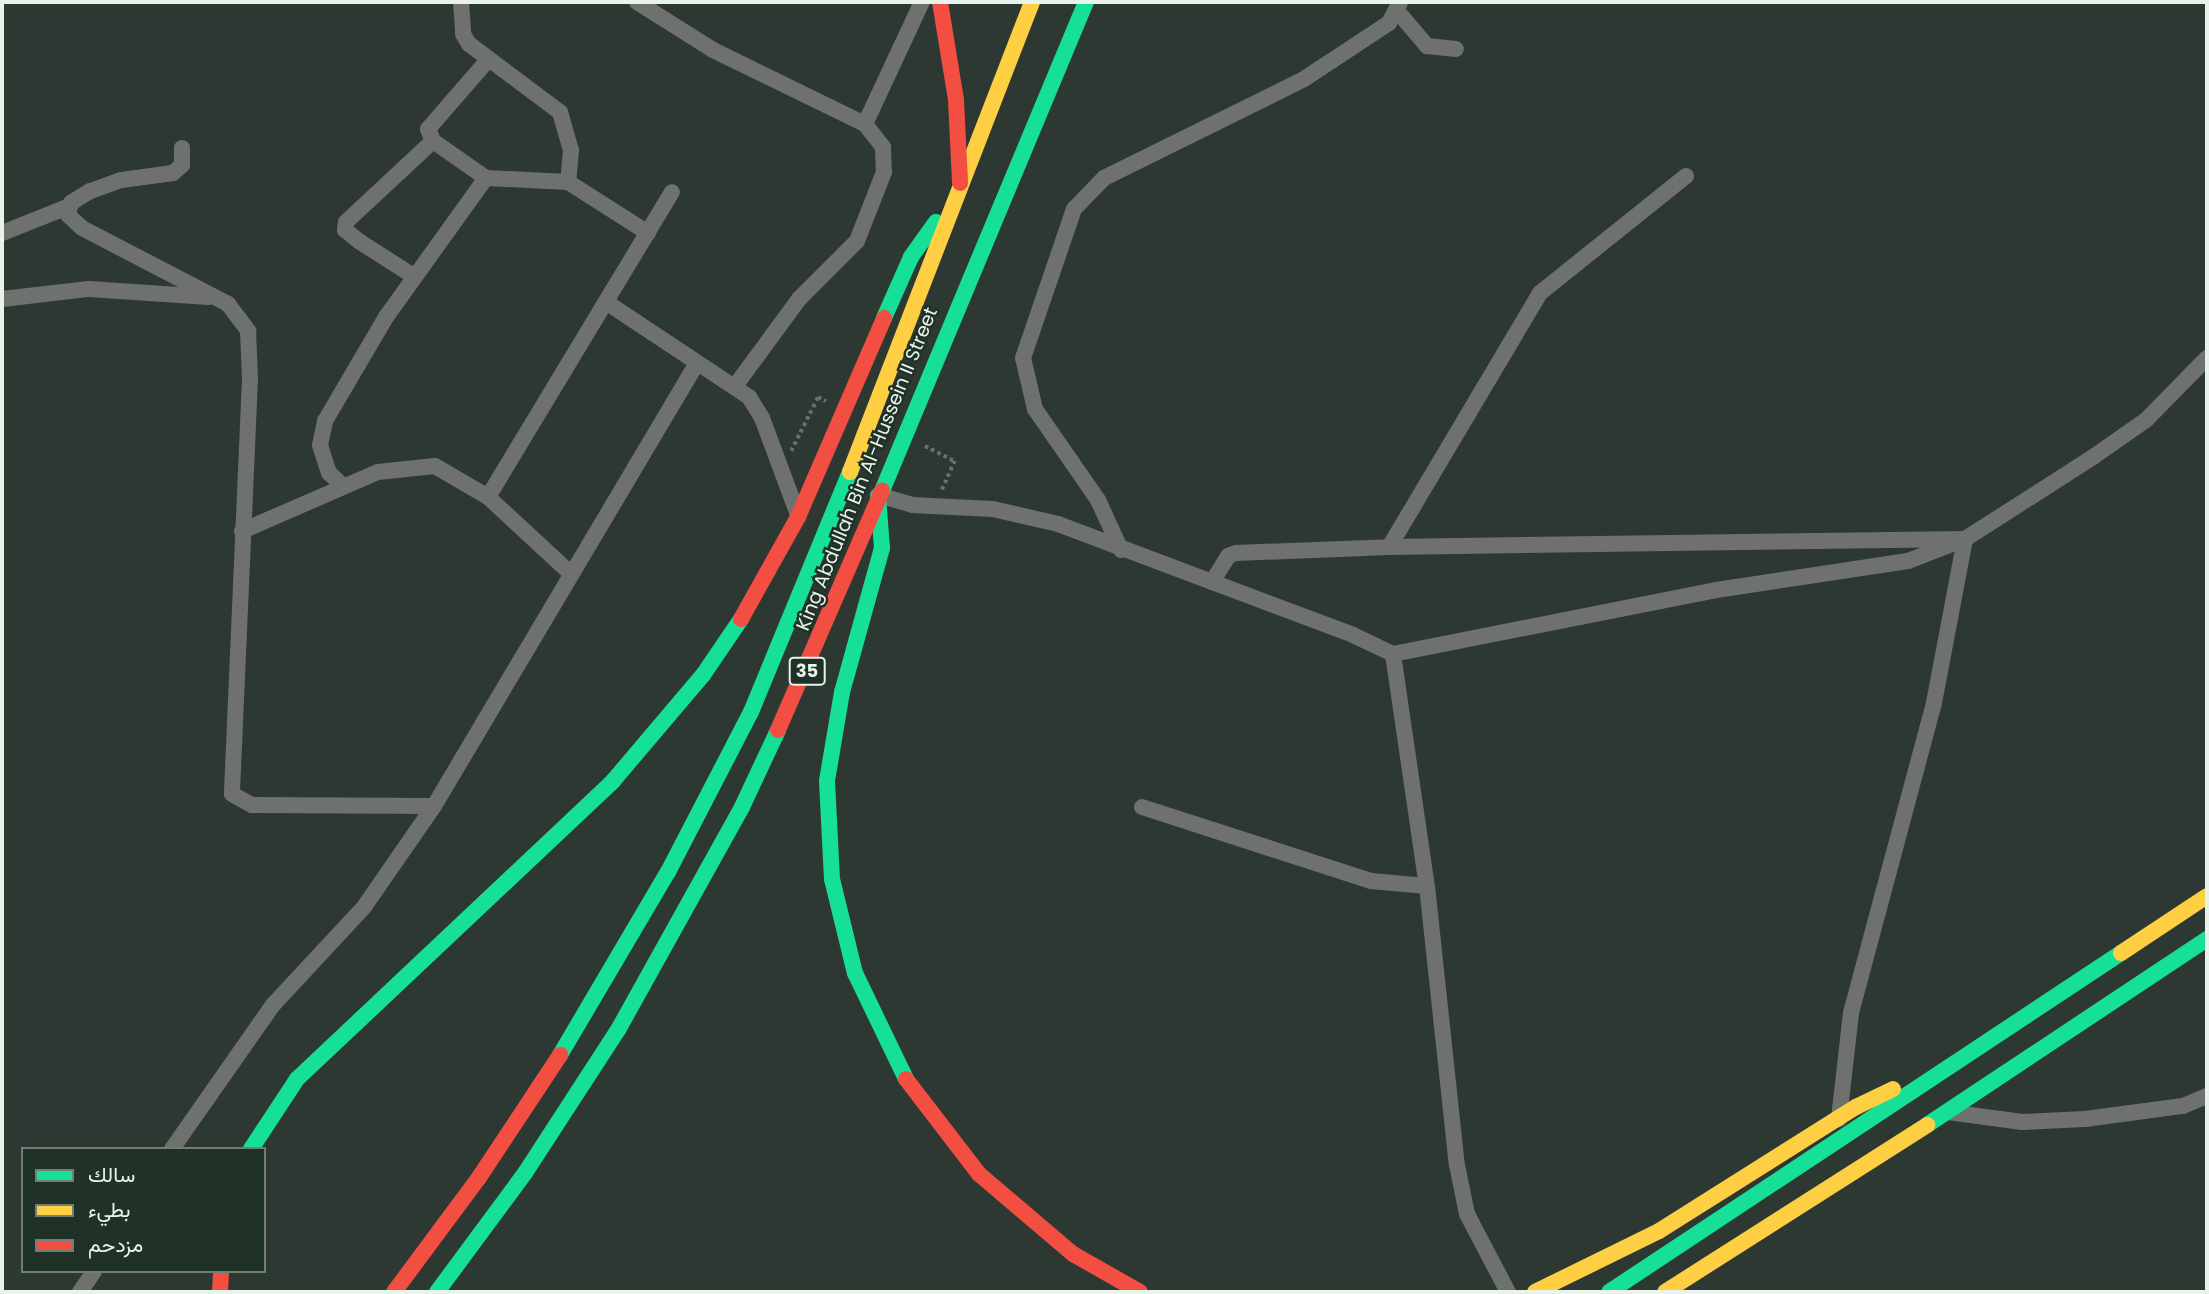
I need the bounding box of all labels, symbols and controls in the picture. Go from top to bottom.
street label: King Abdullah Bin Al-Hussein II Street [792,304,942,634]
road number: 35 [788,656,826,686]
legend [21,1147,266,1273]
text: سالك [88,1160,135,1189]
text: بطيء [88,1195,131,1224]
text: مزدحم [88,1230,143,1259]

